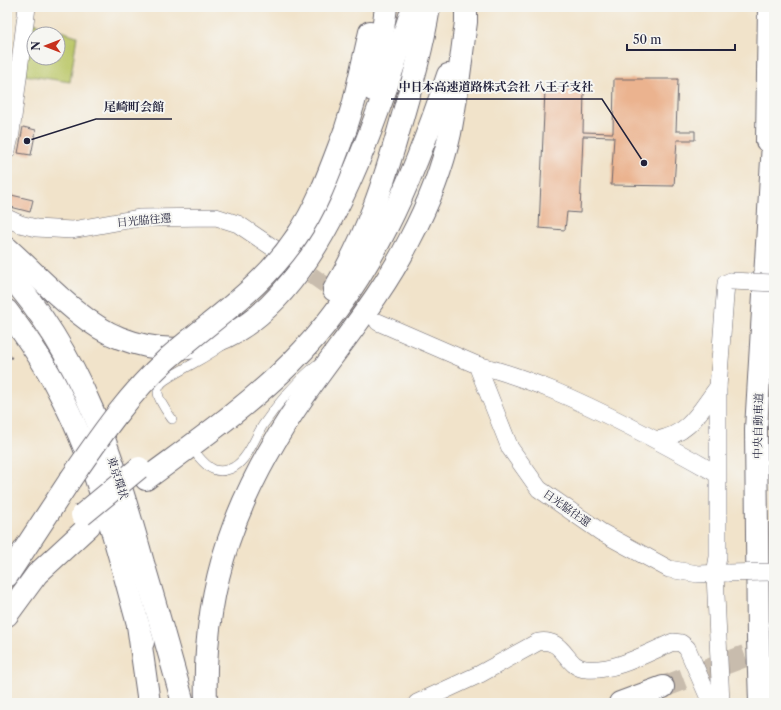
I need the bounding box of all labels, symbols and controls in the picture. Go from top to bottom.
north arrow [26,26,66,66]
scale bar [627,26,735,52]
text: 50 m [633,32,662,47]
text: N [29,41,43,51]
callout: 中日本高速道路株式会社 八王子支社 [391,75,602,99]
text: 中日本高速道路株式会社 八王子支社 [398,79,594,94]
callout: 尾崎町会館 [96,95,172,119]
text: 尾崎町会館 [104,99,164,114]
street label: 日光脇往還 [116,211,172,229]
street label: 中央自動車道 [750,393,766,459]
street label: 東京環状 [105,455,131,501]
street label: 日光脇往還 [540,486,594,530]

